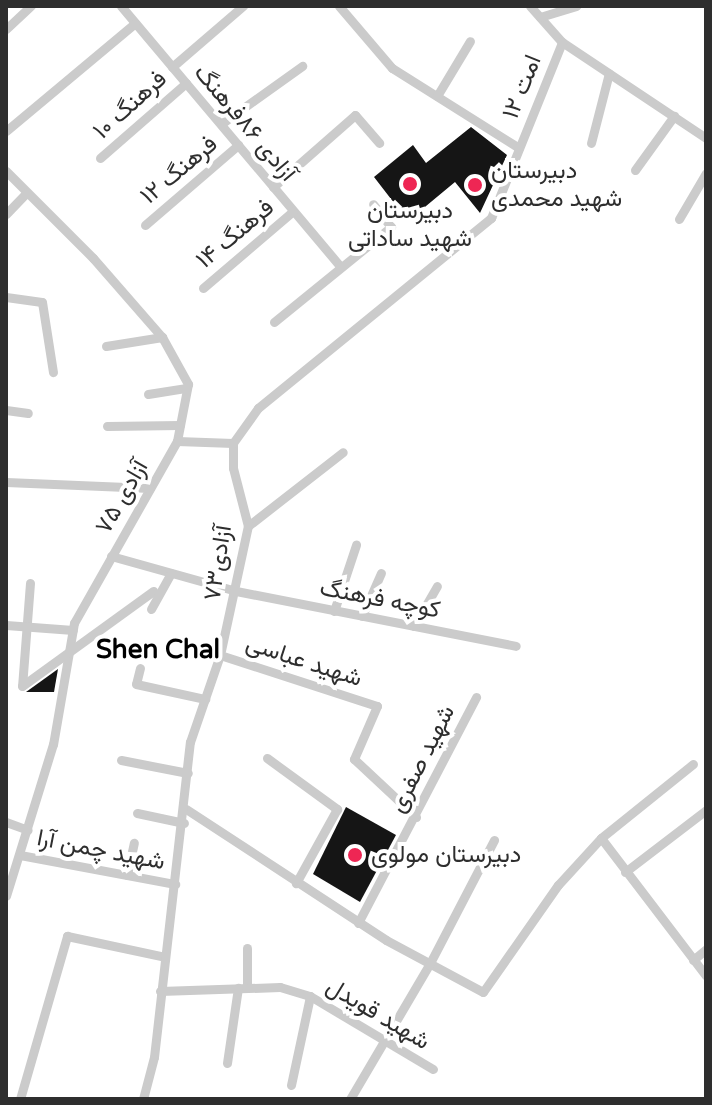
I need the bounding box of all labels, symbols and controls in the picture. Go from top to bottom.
street label: امت ۱۲ [496,51,548,123]
street label: آزادی ۸۶فرهنگ [188,59,302,187]
street label: فرهنگ ۱۰ [87,65,173,145]
street label: فرهنگ ۱۲ [135,130,223,210]
place label: دبیرستان شهید محمدی [491,157,622,213]
marker: دبیرستان شهید ساداتی [401,175,419,193]
marker: دبیرستان شهید محمدی [466,176,484,194]
street label: فرهنگ ۱۴ [190,193,280,275]
place label: دبیرستان شهید ساداتی [348,197,472,253]
street label: آزادی ۷۵ [89,455,155,539]
street label: آزادی۷۳ [198,523,238,603]
street label: کوچه فرهنگ [317,573,443,625]
street label: شهید عباسی [242,629,366,693]
district label: Shen Chal [96,634,220,666]
street label: شهید صفری [383,700,461,818]
street label: شهید چمن آرا [35,823,167,877]
place label: دبیرستان مولوی [371,841,521,869]
marker: دبیرستان مولوی [346,846,364,864]
street label: شهید قویدل [321,972,435,1056]

